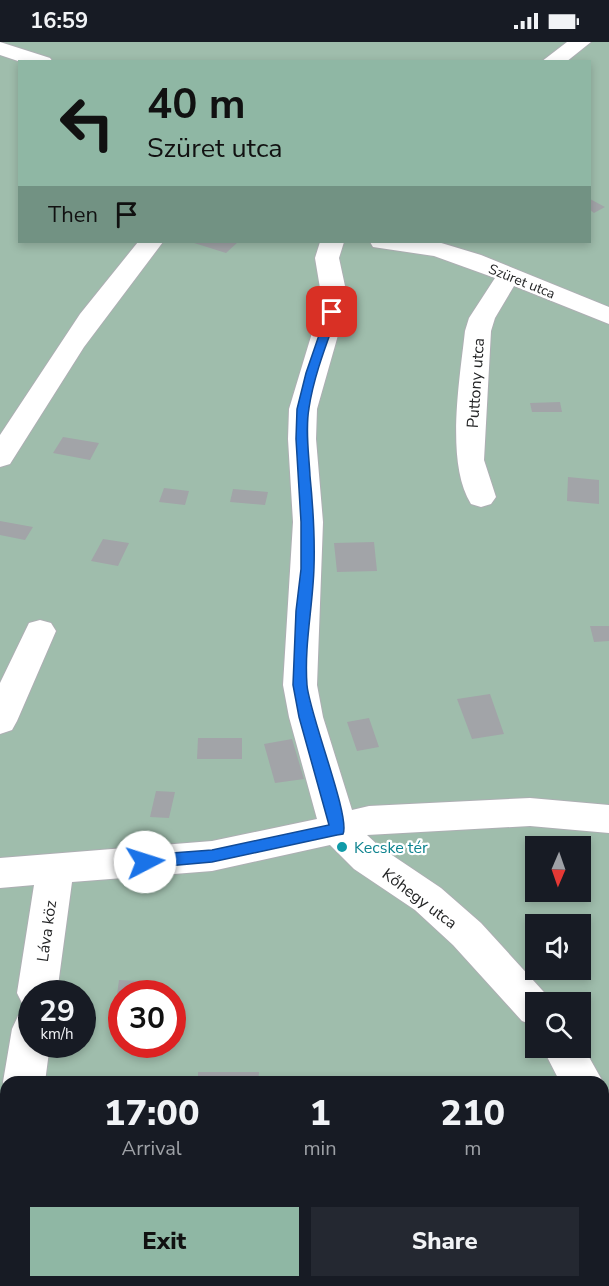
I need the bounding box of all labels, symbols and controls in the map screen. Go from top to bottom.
text: 16:59 [30,6,88,36]
text: 40 m [147,76,246,133]
icon: left [48,84,126,162]
text: Szüret utca [147,130,283,167]
icon: arrive [110,198,143,231]
text: Then [48,200,98,230]
street label: Szüret utca [486,259,558,303]
pin [306,286,357,337]
icon: arrive [315,295,348,328]
street label: Puttony utca [462,337,490,429]
position arrow [113,830,177,894]
north arrow [525,836,591,902]
map controls [525,836,591,1058]
place label: Kecske tér [354,837,428,859]
marker: Kecske tér [335,840,349,854]
street label: Kőhegy utca [377,863,461,934]
street label: Láva köz [32,899,62,963]
button: sound [525,914,591,980]
speed limit sign: 30 [108,980,186,1058]
text: 29 [39,991,75,1032]
button: search [525,992,591,1058]
text: km/h [40,1024,74,1044]
text: 17:00 [104,1089,200,1138]
text: 1 [309,1089,331,1138]
text: 210 [440,1089,505,1138]
text: Arrival [122,1135,182,1162]
text: min [303,1135,337,1162]
text: m [464,1135,481,1162]
button: Exit [30,1207,299,1276]
button: Share [311,1207,579,1276]

